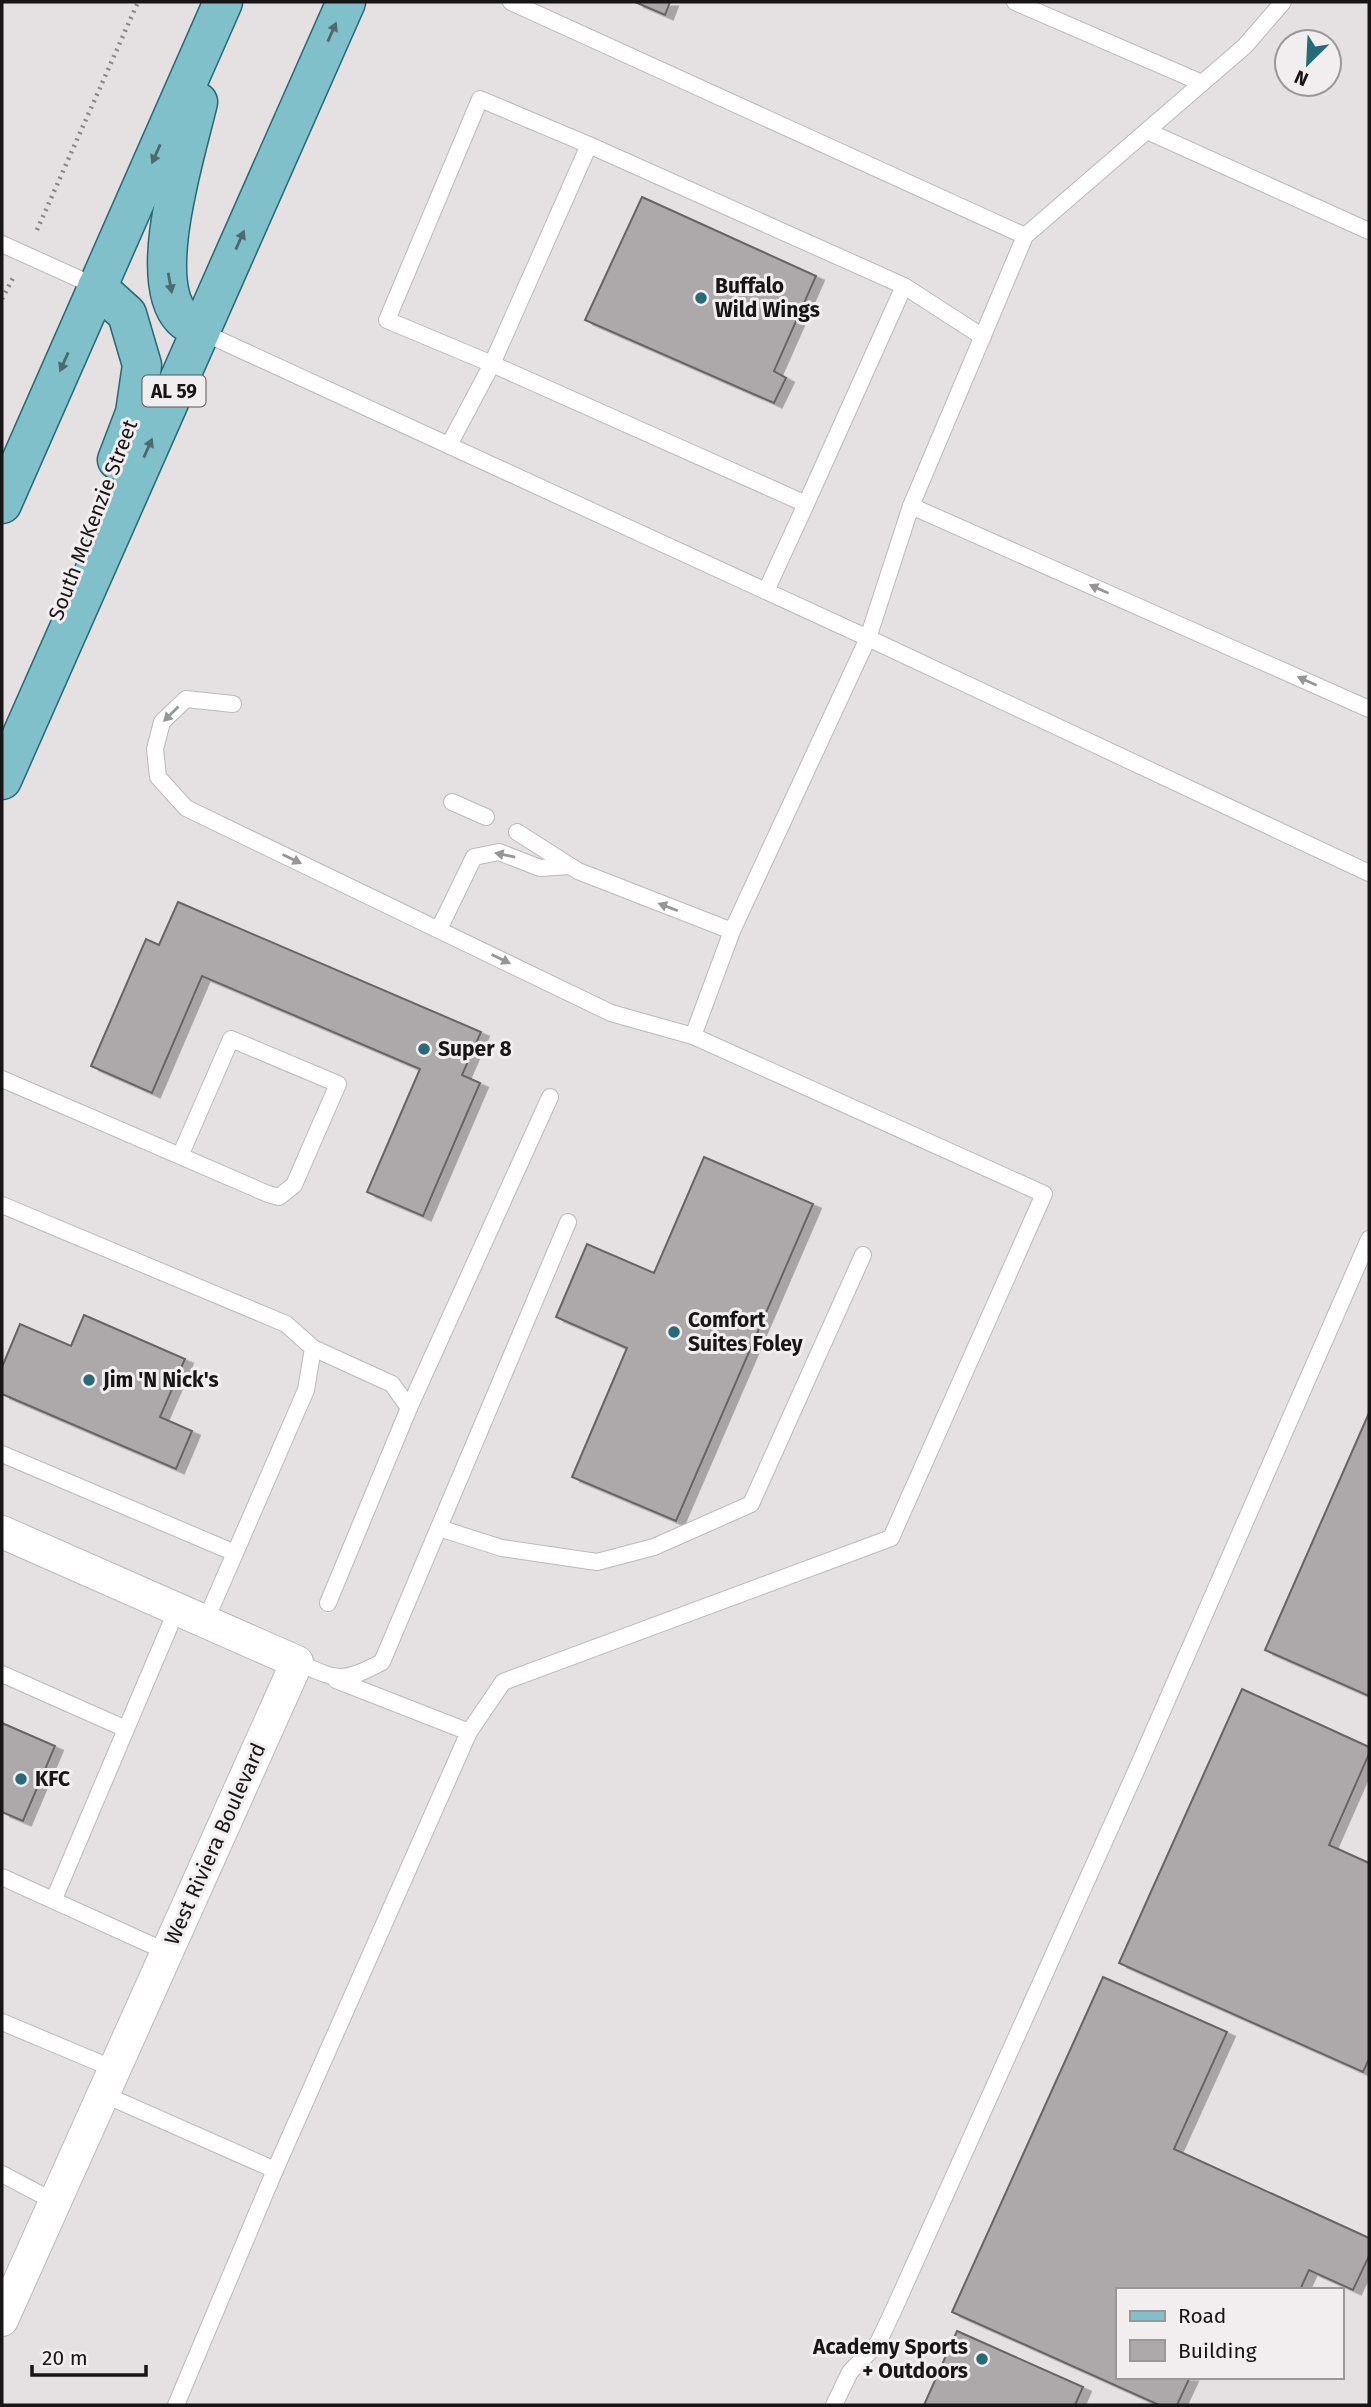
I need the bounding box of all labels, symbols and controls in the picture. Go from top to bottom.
one-way arrow [326,22,338,42]
north arrow [1273,28,1343,98]
text: N [1291,65,1312,91]
one-way arrow [150,144,162,164]
one-way arrow [234,230,246,250]
one-way arrow [165,273,176,295]
place label: Buffalo Wild Wings [715,273,820,323]
marker: Buffalo Wild Wings [693,290,709,306]
one-way arrow [58,352,70,372]
road number: AL 59 [142,376,206,406]
street label: South McKenzie Street [43,416,143,624]
one-way arrow [142,438,154,458]
one-way arrow [1089,583,1109,595]
one-way arrow [1296,676,1317,687]
one-way arrow [162,706,179,723]
one-way arrow [493,850,515,861]
one-way arrow [282,853,302,864]
one-way arrow [658,901,679,912]
one-way arrow [491,954,511,965]
place label: Super 8 [438,1036,512,1062]
marker: Super 8 [416,1041,432,1057]
place label: Comfort Suites Foley [688,1307,803,1357]
marker: Comfort Suites Foley [666,1324,682,1340]
place label: Jim 'N Nick's [102,1367,219,1393]
marker: Jim 'N Nick's [81,1372,97,1388]
street label: West Riviera Boulevard [159,1739,271,1949]
place label: KFC [35,1766,70,1792]
marker: KFC [13,1771,29,1787]
legend [1116,2288,1343,2379]
text: Road [1178,2303,1226,2329]
scale bar [32,2334,145,2378]
place label: Academy Sports + Outdoors [812,2334,968,2384]
text: Building [1178,2338,1257,2364]
text: 20 m [42,2345,88,2371]
marker: Academy Sports + Outdoors [974,2351,990,2367]

